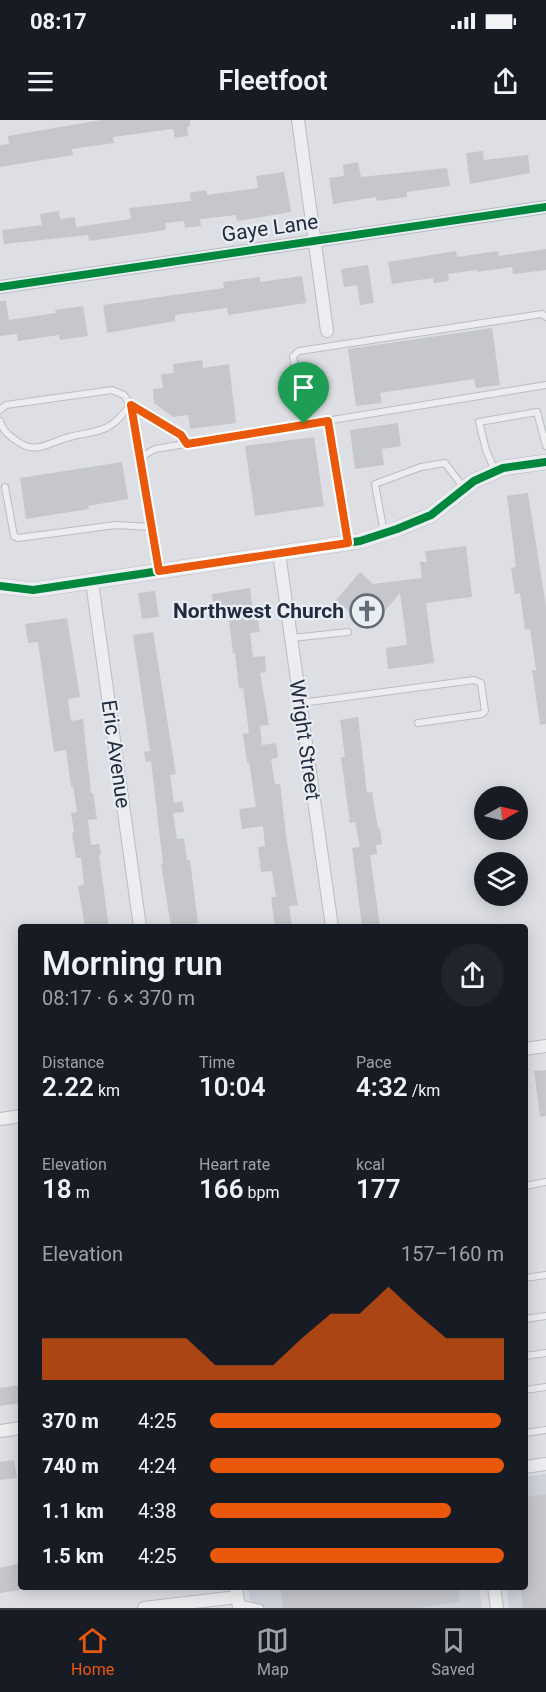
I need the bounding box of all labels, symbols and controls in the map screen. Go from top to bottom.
text: 08:17 [30,9,87,34]
icon: menu [24,65,57,98]
text: Fleetfoot [218,65,328,97]
icon: share [489,65,522,98]
street label: Gaye Lane [220,209,320,247]
pin [278,362,329,424]
icon: arrive [287,371,320,404]
church icon: Northwest Church [349,593,385,629]
place label: Northwest Church [173,599,344,623]
street label: Wright Street [285,678,325,802]
street label: Eric Avenue [97,698,135,810]
north arrow [474,786,528,840]
map controls [474,786,528,906]
button: layers [474,852,528,906]
text: Morning run [42,944,223,983]
button: share [441,944,504,1007]
text: 08:17 · 6 × 370 m [42,986,195,1010]
text: Distance [42,1053,104,1072]
text: Time [199,1053,235,1072]
text: Pace [356,1053,392,1072]
text: 2.22 [42,1072,94,1102]
text: 10:04 [199,1072,266,1102]
text: 4:32 [356,1072,408,1102]
text: km [94,1081,120,1100]
text: /km [408,1081,440,1100]
text: Elevation [42,1155,107,1174]
text: Heart rate [199,1155,270,1174]
text: kcal [356,1155,385,1174]
text: 18 [42,1174,72,1204]
text: 166 [199,1174,244,1204]
text: 177 [356,1174,401,1204]
text: m [72,1183,90,1202]
text: bpm [244,1183,280,1202]
text: Elevation [42,1242,123,1266]
text: 157–160 m [401,1242,504,1266]
text: 370 m [42,1409,99,1433]
text: 4:25 [138,1409,177,1433]
text: 740 m [42,1454,99,1478]
text: 4:24 [138,1454,177,1478]
text: 1.1 km [42,1499,104,1523]
text: 4:38 [138,1499,177,1523]
text: 1.5 km [42,1544,104,1568]
text: 4:25 [138,1544,177,1568]
tab: Home [71,1624,114,1679]
tab: Map [256,1624,289,1679]
tab: Saved [432,1624,475,1679]

